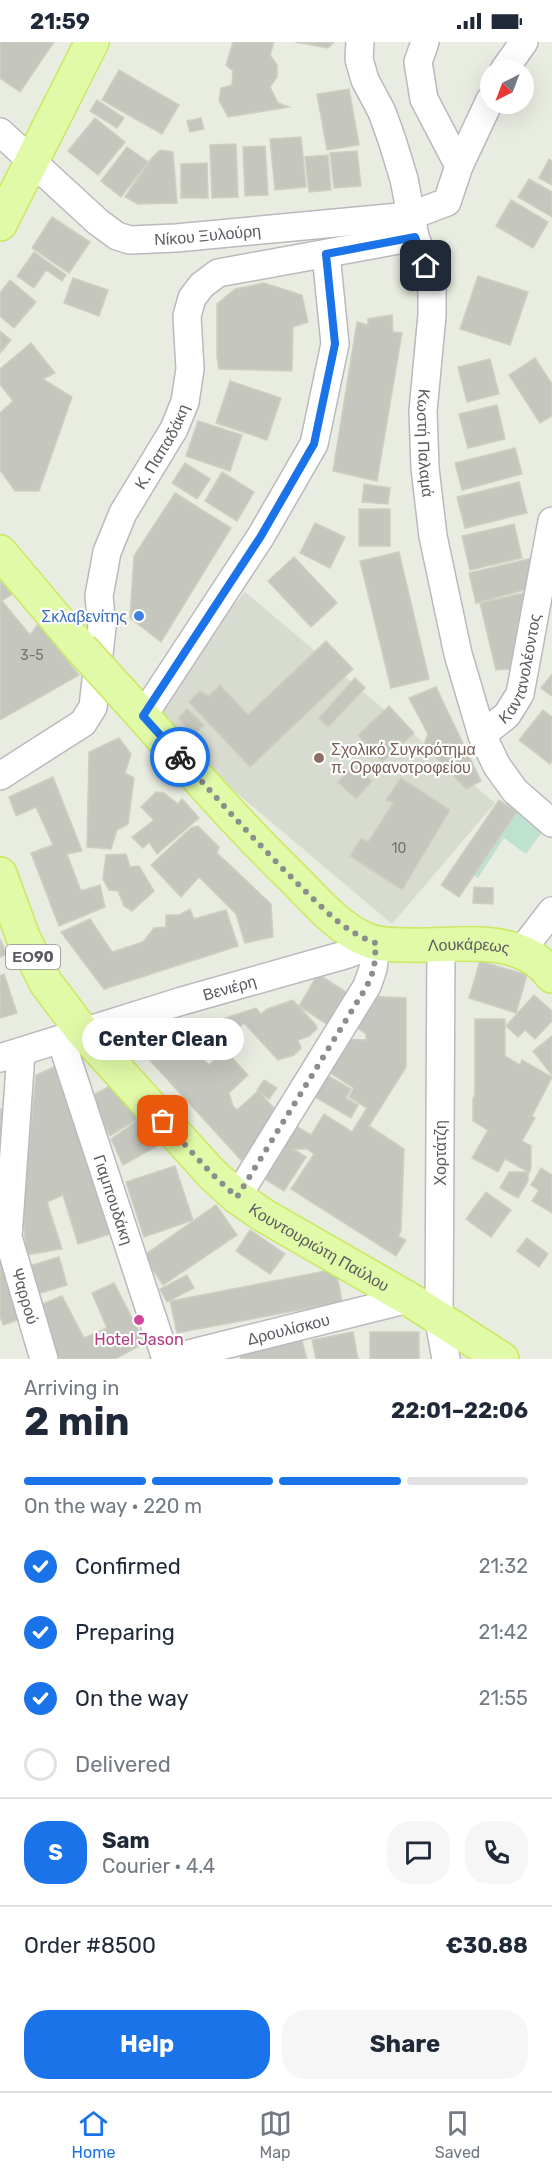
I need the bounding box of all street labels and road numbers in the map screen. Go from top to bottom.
street label: Νίκου Ξυλούρη [154,221,262,248]
street label: Κωστή Παλαμά [413,388,438,498]
street label: Κ. Παπαδάκη [130,401,193,492]
street label: Καντανολέοντος [495,612,544,728]
street label: Λουκάρεως [428,934,512,957]
road number: ΕΟ90 [6,945,60,969]
street label: Βενιέρη [201,971,258,1004]
street label: Χορτάτζη [431,1120,450,1186]
street label: Γιαμπουδάκη [90,1152,137,1247]
street label: Κουντουριώτη Παύλου [245,1199,393,1295]
street label: Ψαρρού [8,1266,43,1326]
street label: Δρουλίσκου [245,1310,332,1348]

